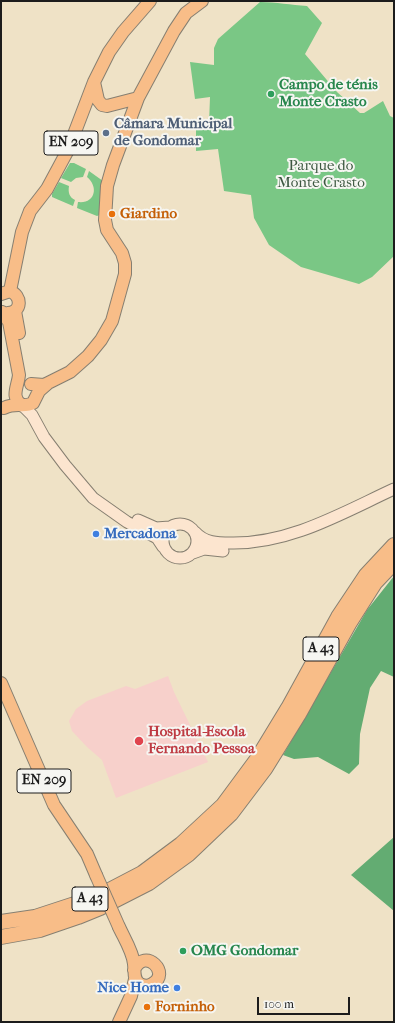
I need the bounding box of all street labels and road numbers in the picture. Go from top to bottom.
road number: EN 209 [44,131,98,155]
road number: A 43 [303,637,339,661]
road number: EN 209 [17,769,71,793]
road number: A 43 [72,887,108,911]

